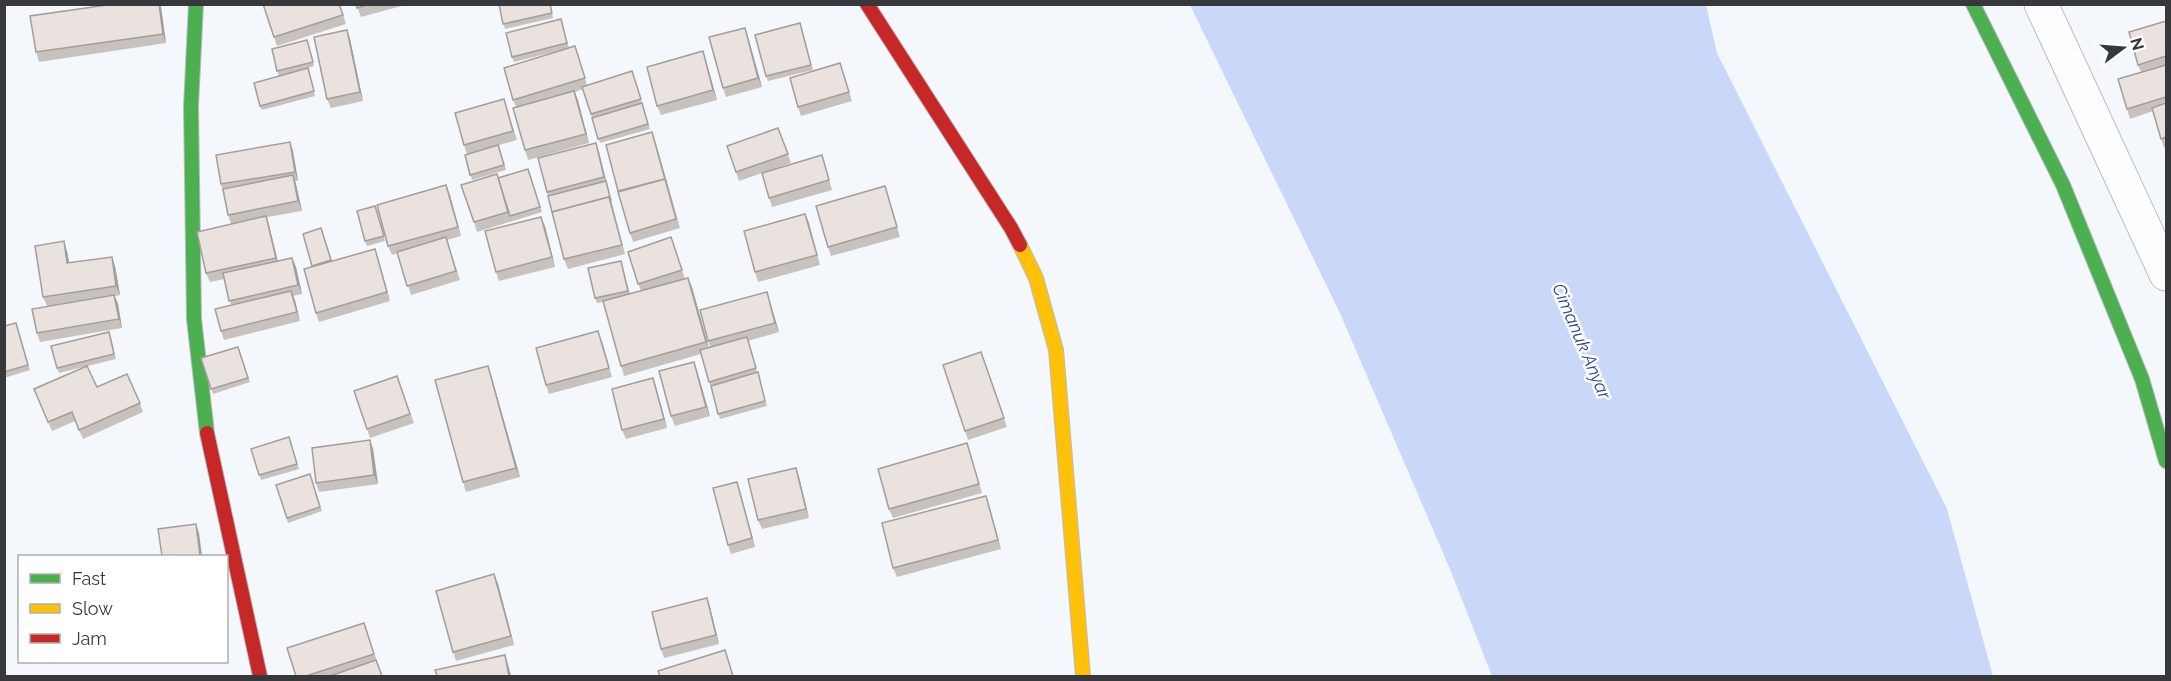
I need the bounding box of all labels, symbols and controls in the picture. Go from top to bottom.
north arrow [2093,18,2153,78]
text: N [2126,36,2148,52]
water label: Cimanuk Anyar [1548,280,1616,403]
legend [18,555,228,663]
text: Fast [72,568,106,589]
text: Slow [72,598,113,619]
text: Jam [72,628,107,649]

